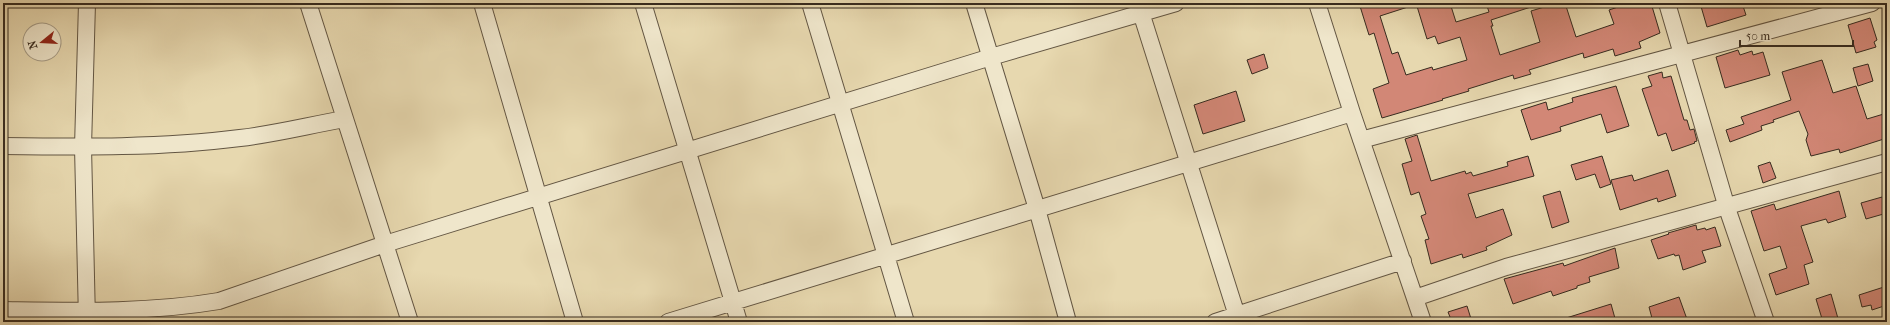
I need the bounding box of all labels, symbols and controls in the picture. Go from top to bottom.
north arrow [22,22,62,62]
scale bar [1740,22,1853,48]
text: 50 m [1746,29,1770,43]
text: N [25,38,40,51]

